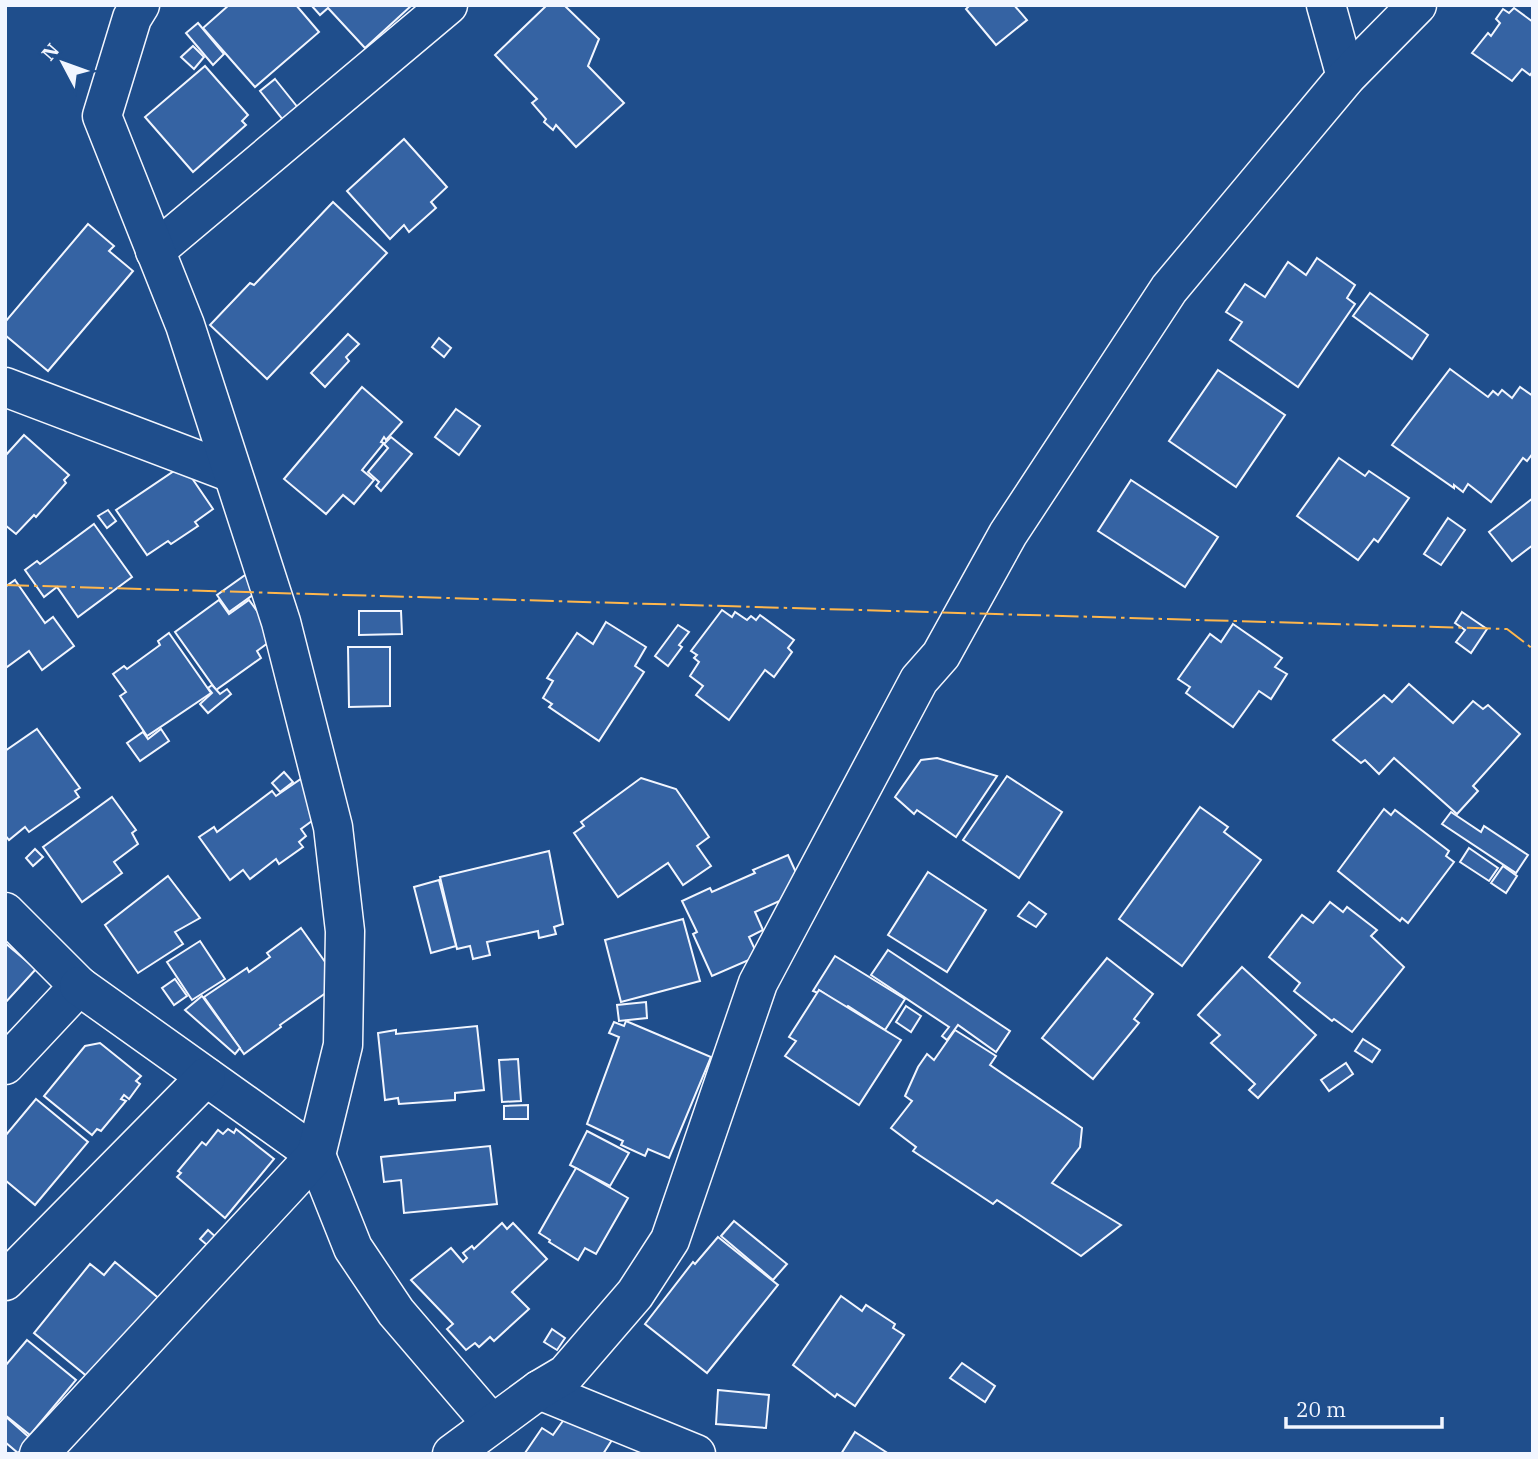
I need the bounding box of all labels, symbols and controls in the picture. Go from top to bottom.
north arrow [28,28,98,98]
text: N [36,38,64,65]
scale bar [1286,1386,1442,1430]
text: 20 m [1296,1395,1346,1423]

